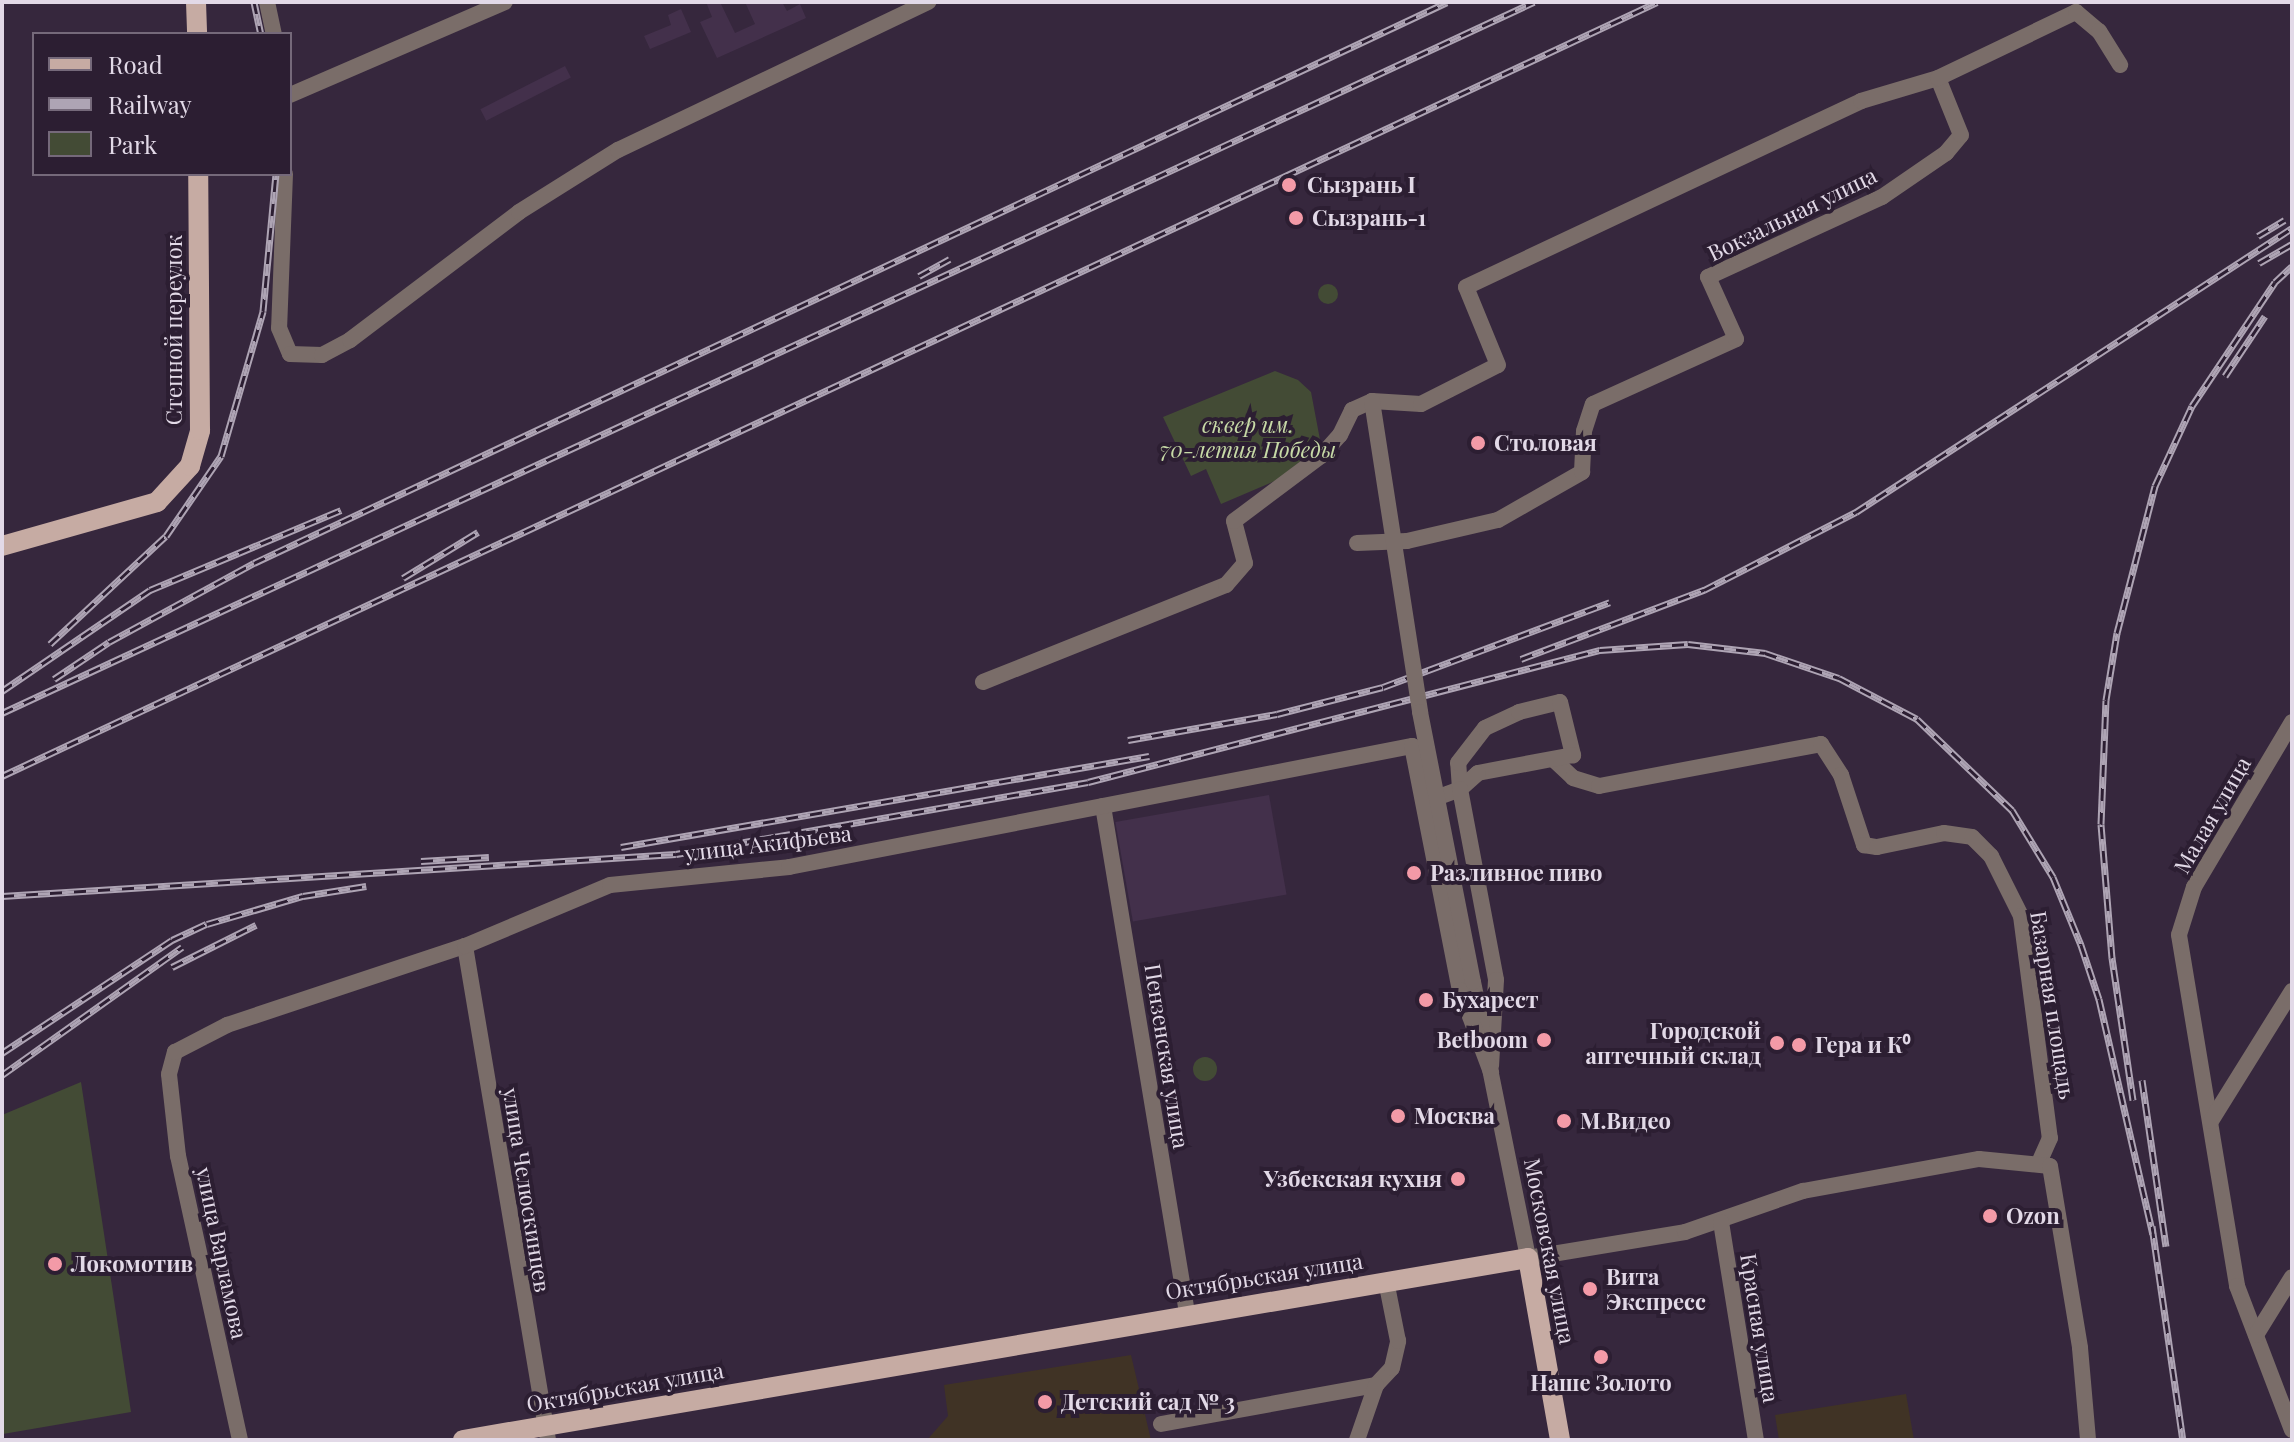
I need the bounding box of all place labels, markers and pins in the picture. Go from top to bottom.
place label: Сызрань I [1307,172,1416,198]
marker: Сызрань I [1278,174,1300,196]
place label: Сызрань-1 [1312,205,1426,231]
marker: Сызрань-1 [1287,209,1305,227]
place label: Столовая [1494,430,1597,456]
marker: Столовая [1469,434,1487,452]
place label: Разливное пиво [1430,860,1602,886]
marker: Разливное пиво [1405,864,1423,882]
place label: Бухарест [1442,987,1539,1013]
marker: Бухарест [1417,991,1435,1009]
place label: Городской аптечный склад [1586,1017,1761,1068]
place label: Betboom [1437,1027,1528,1053]
marker: Betboom [1535,1031,1553,1049]
place label: Гера и К⁰ [1815,1032,1911,1058]
marker: Городской аптечный склад [1768,1034,1786,1052]
marker: Гера и К⁰ [1790,1036,1808,1054]
place label: Москва [1414,1103,1495,1129]
marker: Москва [1389,1107,1407,1125]
place label: М.Видео [1580,1108,1671,1134]
marker: М.Видео [1555,1112,1573,1130]
place label: Узбекская кухня [1264,1166,1442,1192]
marker: Узбекская кухня [1449,1170,1467,1188]
place label: Ozon [2006,1203,2060,1229]
marker: Ozon [1981,1207,1999,1225]
place label: Локомотив [71,1251,193,1277]
marker: Локомотив [46,1255,64,1273]
place label: Вита Экспресс [1606,1263,1706,1314]
marker: Вита Экспресс [1581,1280,1599,1298]
marker: Наше Золото [1592,1348,1610,1366]
place label: Наше Золото [1530,1370,1672,1396]
place label: Детский сад № 3 [1061,1389,1235,1415]
marker: Детский сад № 3 [1036,1393,1054,1411]

